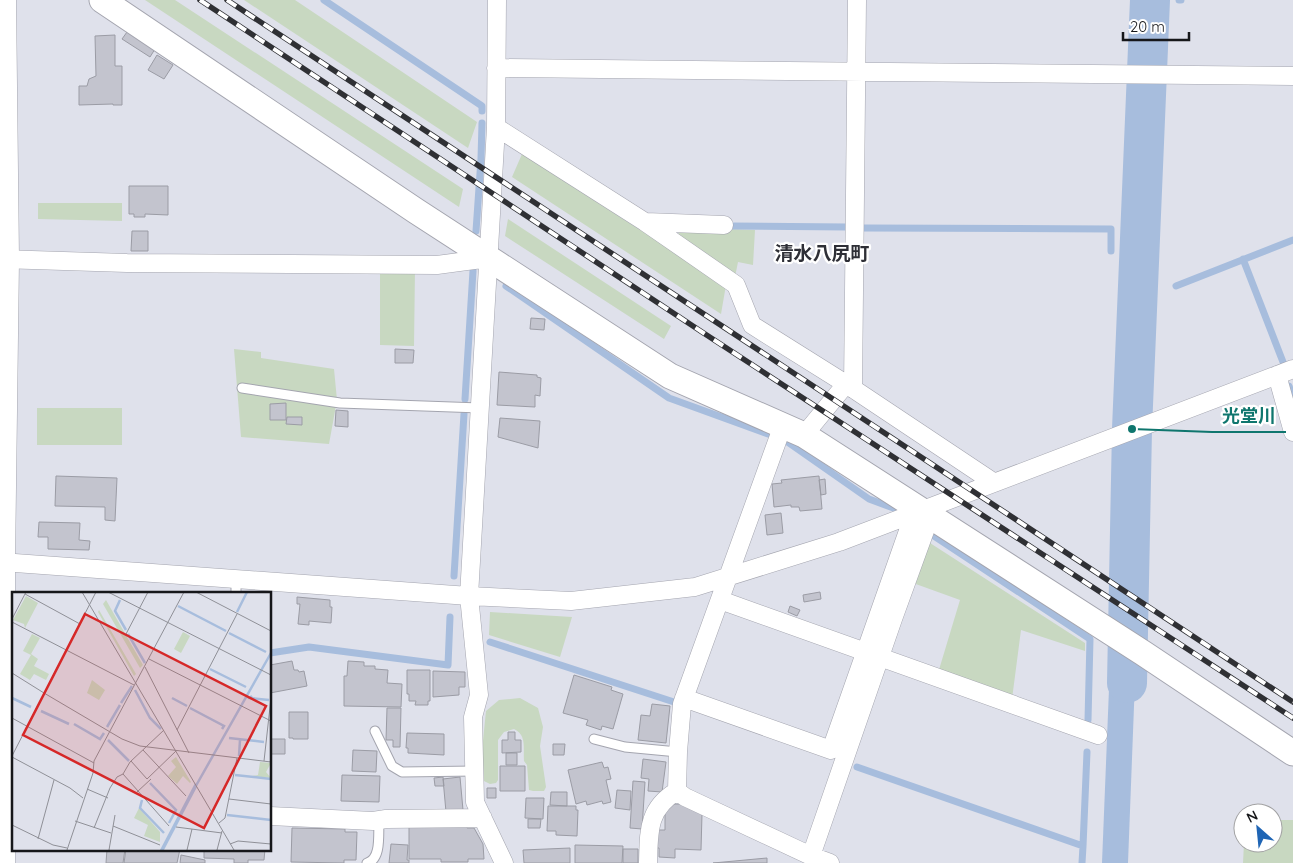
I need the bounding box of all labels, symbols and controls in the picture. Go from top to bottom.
scale bar [1123,10,1189,42]
text: 20 m [1130,17,1165,36]
district label: 清水八尻町 [774,241,870,265]
callout: 光堂川 [1212,399,1286,432]
text: 光堂川 [1222,404,1276,427]
inset map [12,592,271,850]
north arrow [1233,803,1283,853]
text: N [1243,806,1261,827]

